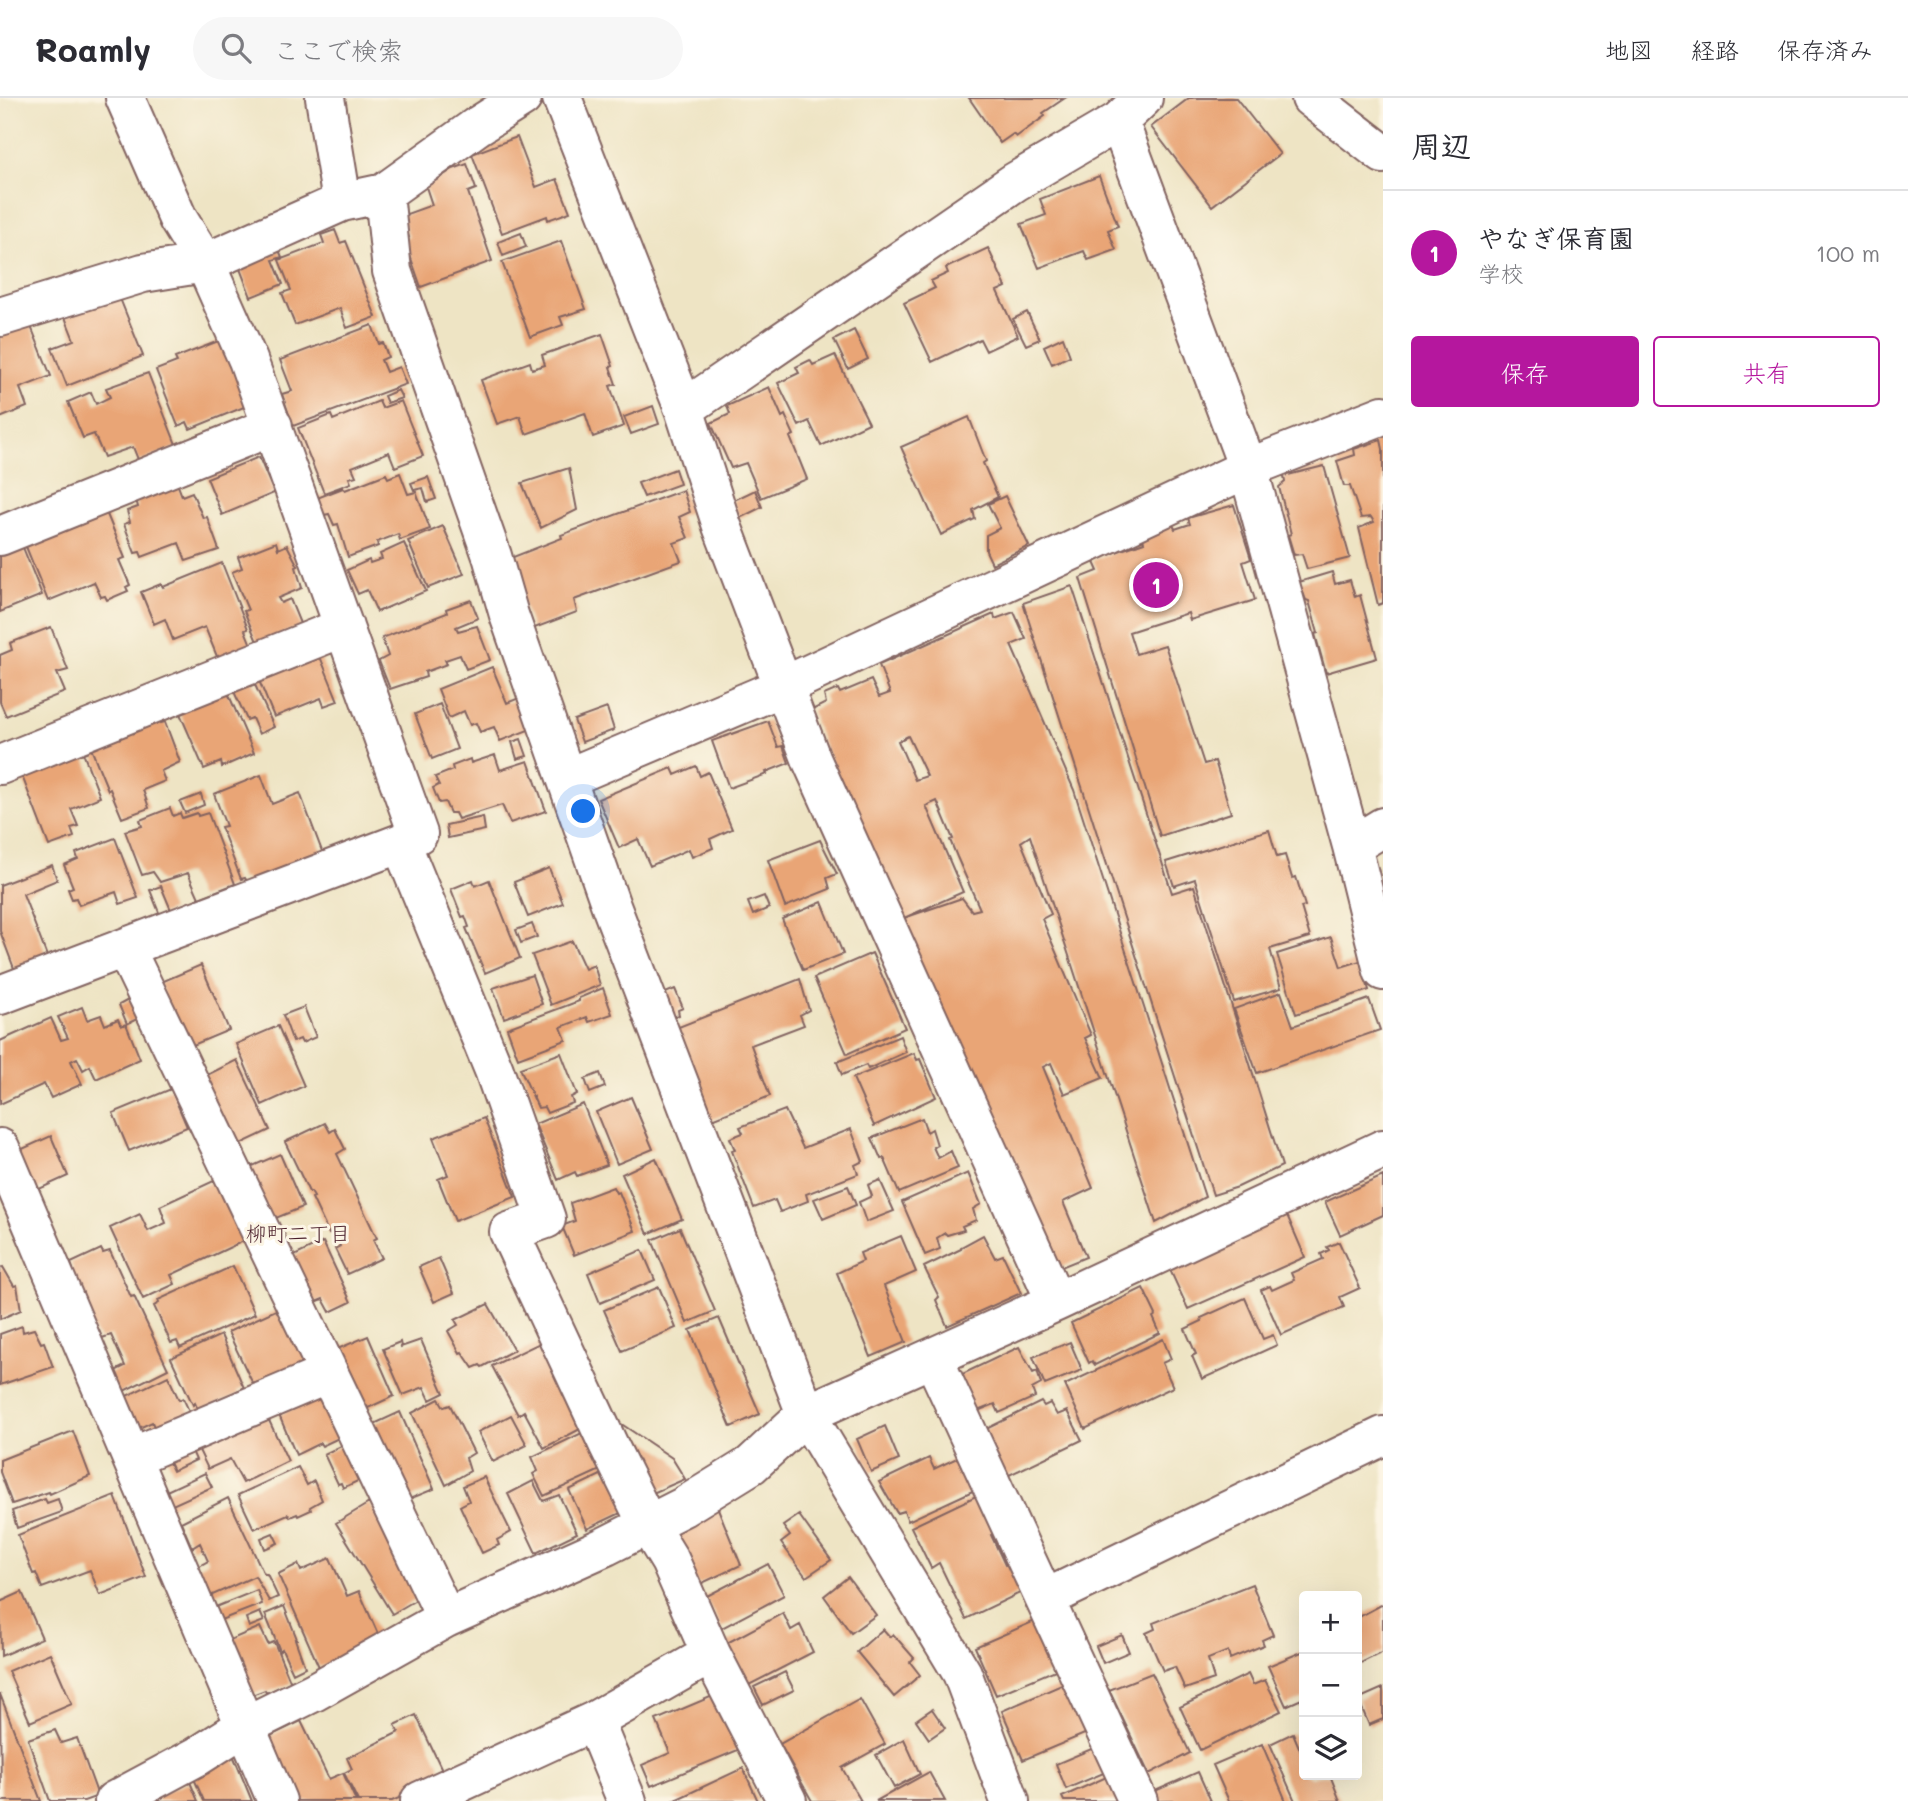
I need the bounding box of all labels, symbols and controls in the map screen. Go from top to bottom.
search box [193,17,683,80]
text: Roamly [35,27,151,70]
icon: search [217,29,255,67]
text: ここで検索 [273,33,403,67]
text: 地図 [1605,34,1653,65]
text: 経路 [1691,34,1739,65]
text: 保存済み [1777,34,1873,65]
text: 周辺 [1411,125,1471,165]
text: やなぎ保育園 [1478,221,1634,255]
text: 1 [1429,238,1439,268]
text: 100 m [1816,238,1880,268]
text: 学校 [1478,258,1524,288]
button: 保存 [1411,336,1639,407]
button: 共有 [1653,336,1880,407]
pin: 1 [1133,559,1179,611]
your location [566,794,600,828]
district label: 柳町二丁目 [246,1219,351,1246]
map controls [1299,1591,1362,1780]
button: + [1299,1591,1362,1654]
button: − [1299,1654,1362,1717]
button: layers [1299,1717,1362,1780]

